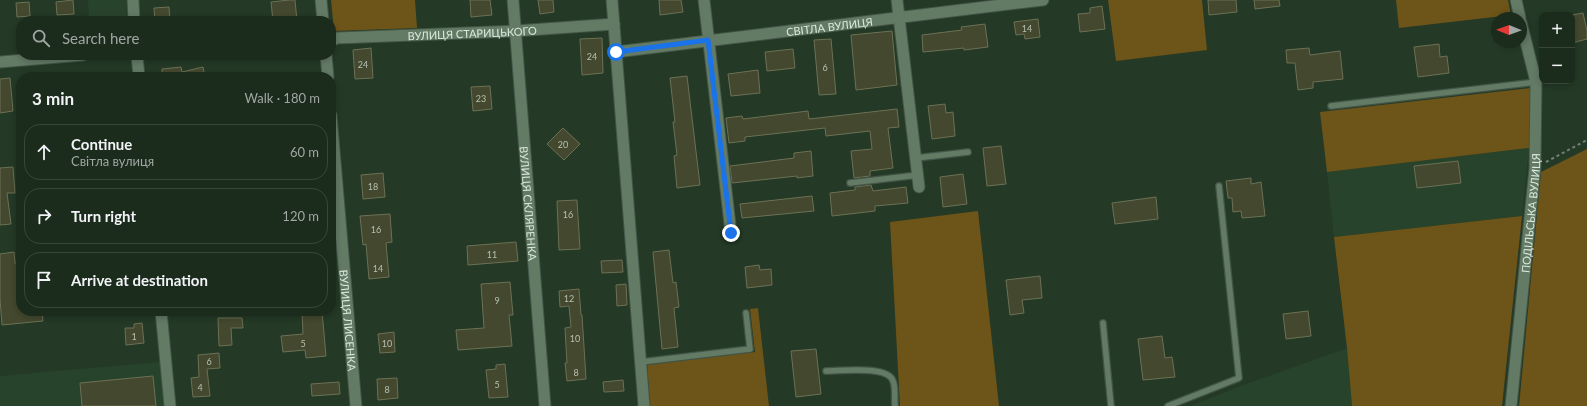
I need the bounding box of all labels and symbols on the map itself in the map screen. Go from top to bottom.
north arrow [1491,12,1527,48]
street label: СВІТЛА ВУЛИЦЯ [785,14,874,38]
street label: ВУЛИЦЯ СТАРИЦЬКОГО [407,23,537,42]
house number: 14 [1022,23,1032,34]
route start [607,43,625,61]
house number: 24 [587,51,597,62]
house number: 24 [358,59,368,70]
house number: 6 [822,62,828,73]
house number: 23 [476,93,486,104]
house number: 20 [558,139,568,150]
street label: ВУЛИЦЯ СКЛЯРЕНКА [518,146,540,262]
street label: ПОДІЛЬСЬКА ВУЛИЦЯ [1518,153,1542,273]
house number: 18 [368,181,378,192]
house number: 16 [563,209,573,220]
house number: 16 [371,224,381,235]
route end [722,224,740,242]
house number: 11 [487,249,497,260]
house number: 14 [373,263,383,274]
street label: ВУЛИЦЯ ЛИСЕНКА [338,269,360,372]
house number: 12 [564,293,574,304]
house number: 9 [494,295,500,306]
house number: 1 [131,331,137,342]
house number: 10 [570,333,580,344]
house number: 5 [300,338,306,349]
house number: 10 [382,338,392,349]
house number: 6 [206,356,212,367]
house number: 8 [573,367,579,378]
house number: 5 [494,379,500,390]
house number: 4 [197,382,203,393]
house number: 8 [384,384,390,395]

